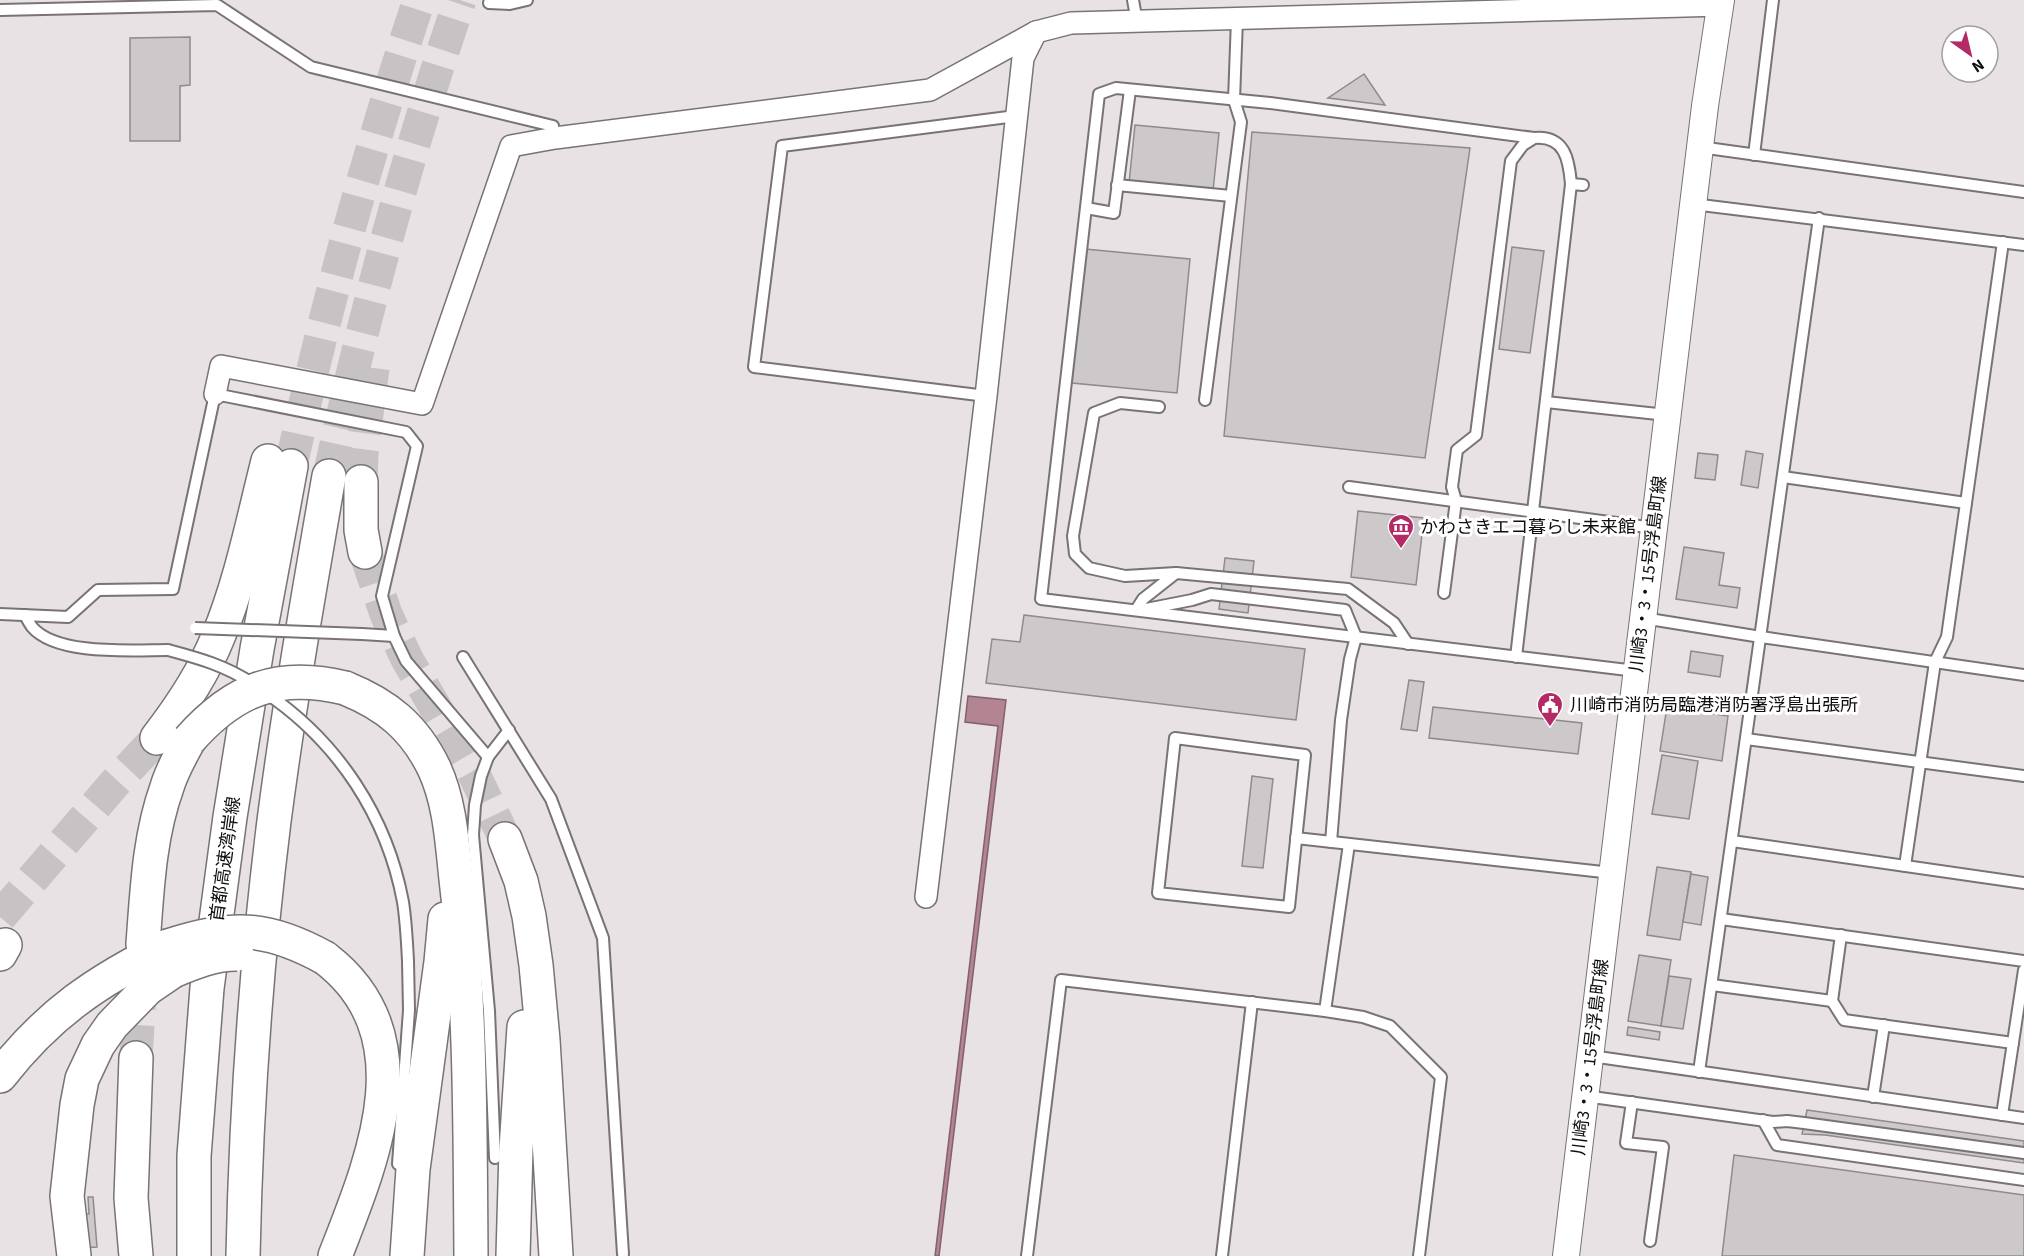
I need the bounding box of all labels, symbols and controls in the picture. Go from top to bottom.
north arrow [1940,24,2000,84]
text: N [1967,54,1988,78]
street label: 川崎3・3・15号浮島町線 [1624,474,1673,674]
museum icon: かわさきエコ暮らし未来館 [1386,512,1416,550]
place label: かわさきエコ暮らし未来館 [1420,515,1636,540]
public building icon: 川崎市消防局臨港消防署浮島出張所 [1535,690,1565,728]
place label: 川崎市消防局臨港消防署浮島出張所 [1570,693,1858,718]
street label: 首都高速湾岸線 [204,795,247,923]
street label: 川崎3・3・15号浮島町線 [1566,957,1615,1157]

